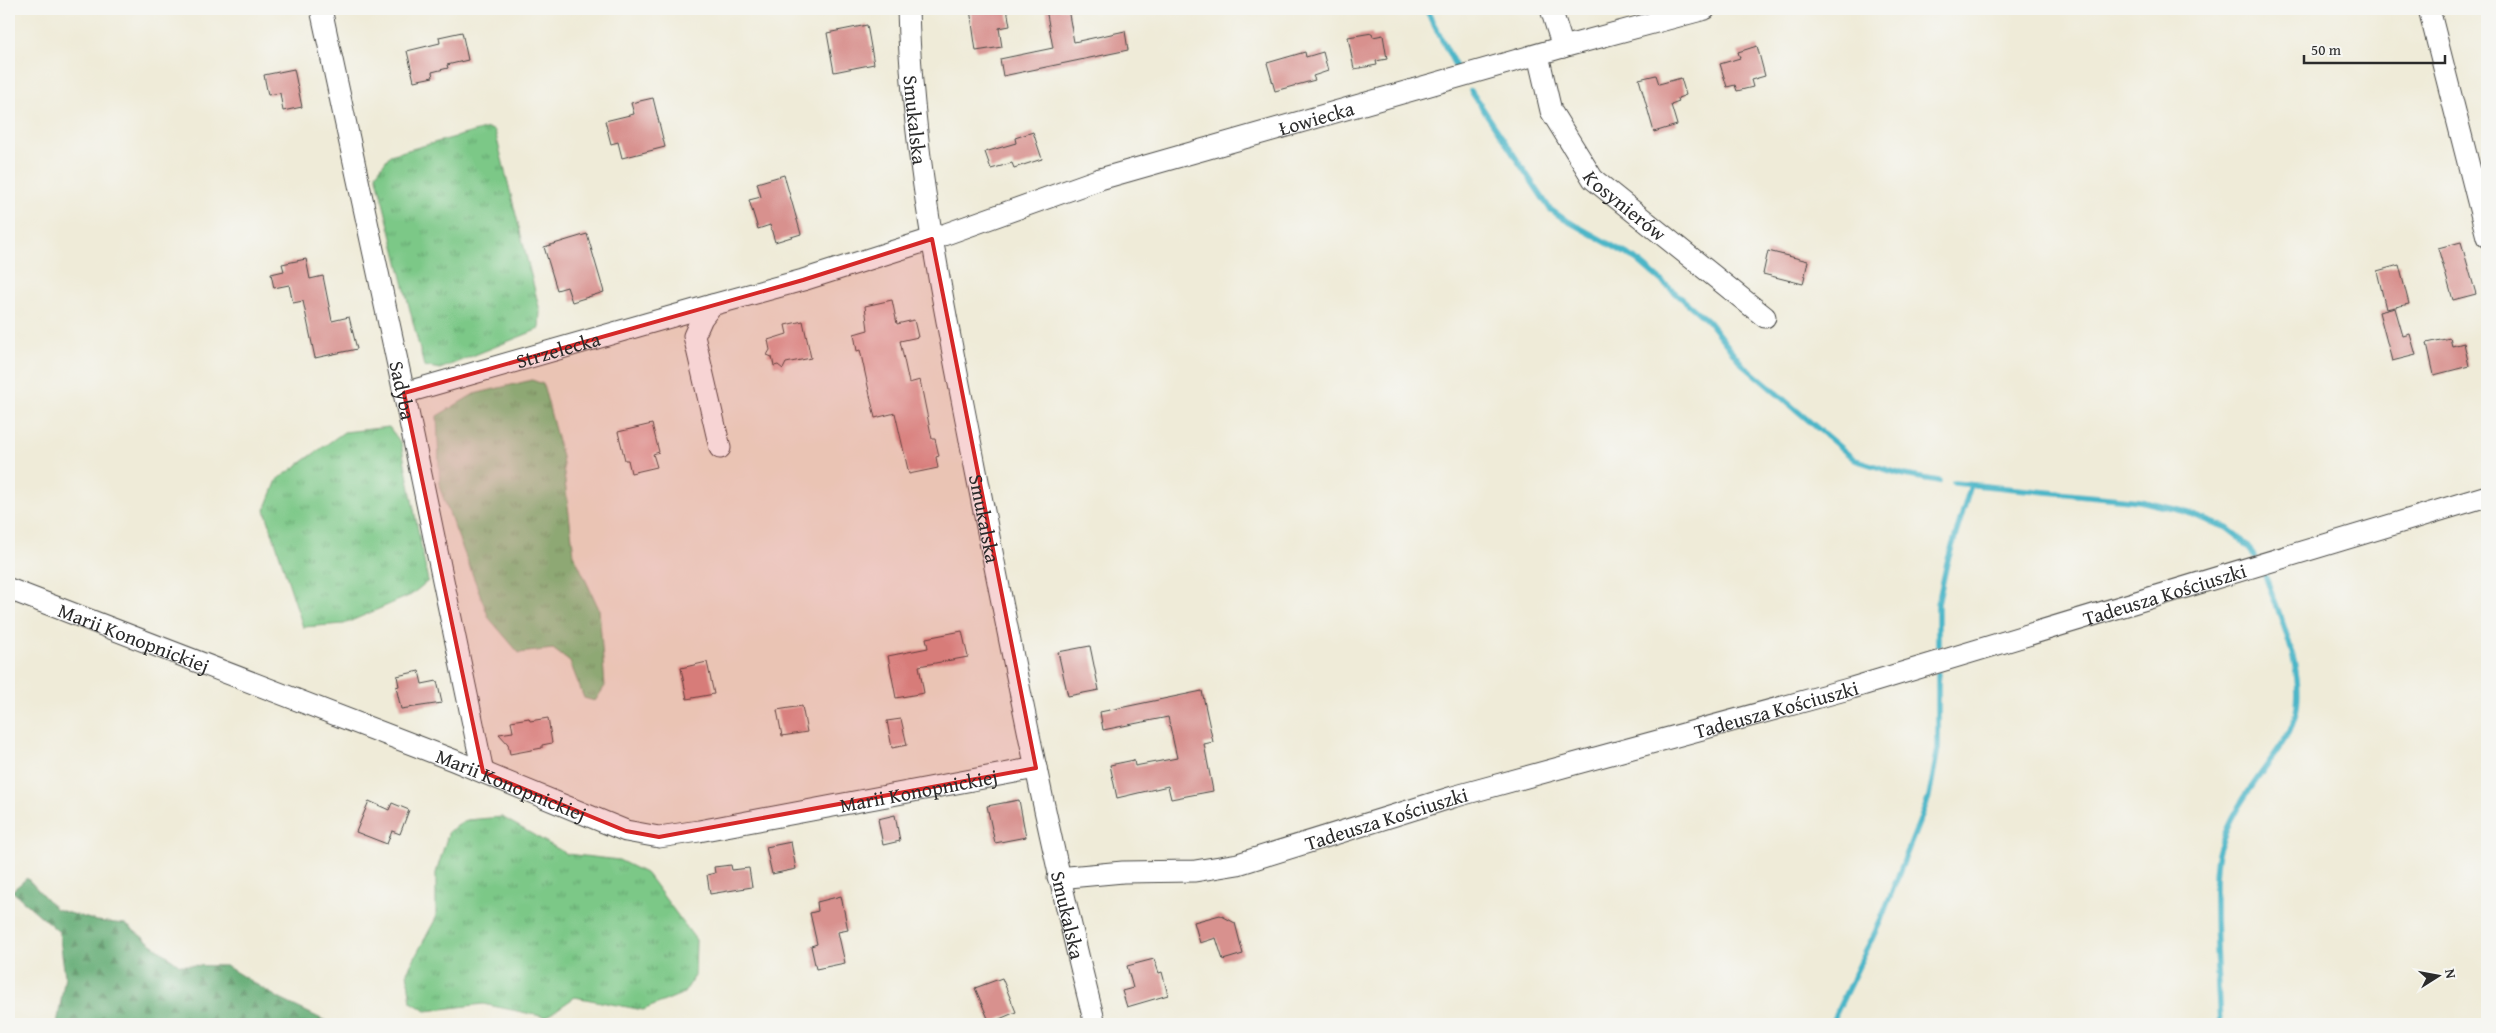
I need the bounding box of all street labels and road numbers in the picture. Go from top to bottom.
street label: Smukalska [897,74,935,167]
street label: Łowiecka [1275,93,1358,142]
street label: Kosynierów [1577,165,1674,248]
street label: Strzelecka [512,323,604,375]
street label: Sadyba [383,358,424,423]
street label: Smukalska [962,472,1008,566]
street label: Tadeusza Kościuszki [2079,555,2250,632]
street label: Marii Konopnickiej [54,595,214,679]
street label: Tadeusza Kościuszki [1691,672,1862,745]
street label: Marii Konopnickiej [432,740,591,828]
street label: Marii Konopnickiej [837,761,1000,819]
street label: Tadeusza Kościuszki [1301,779,1471,857]
street label: Smukalska [1044,868,1093,962]

